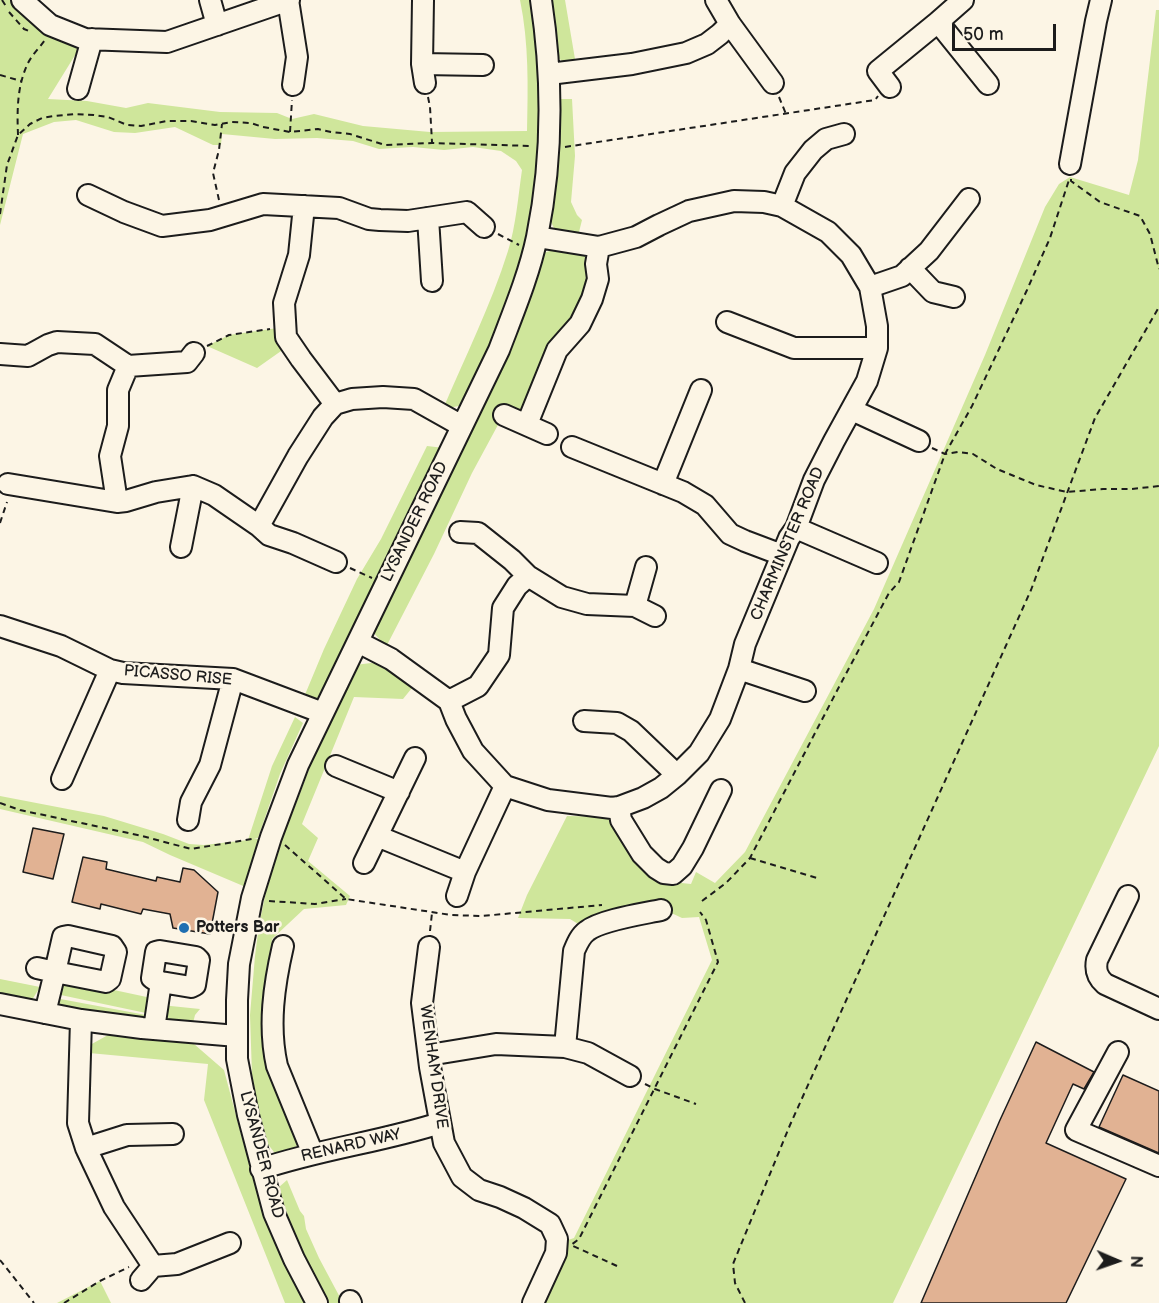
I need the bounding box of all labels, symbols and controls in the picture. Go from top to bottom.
scale bar [955,12,1058,50]
text: 50 m [963,24,1004,45]
street label: LYSANDER ROAD [378,459,452,585]
street label: CHARMINSTER ROAD [747,464,829,624]
street label: PICASSO RISE [123,662,233,690]
place label: Potters Bar [196,918,279,938]
marker: Potters Bar [177,921,191,935]
street label: WENHAM DRIVE [415,1004,451,1130]
street label: LYSANDER ROAD [235,1089,287,1221]
street label: RENARD WAY [299,1125,403,1167]
north arrow [1087,1231,1147,1291]
text: N [1126,1255,1145,1268]

